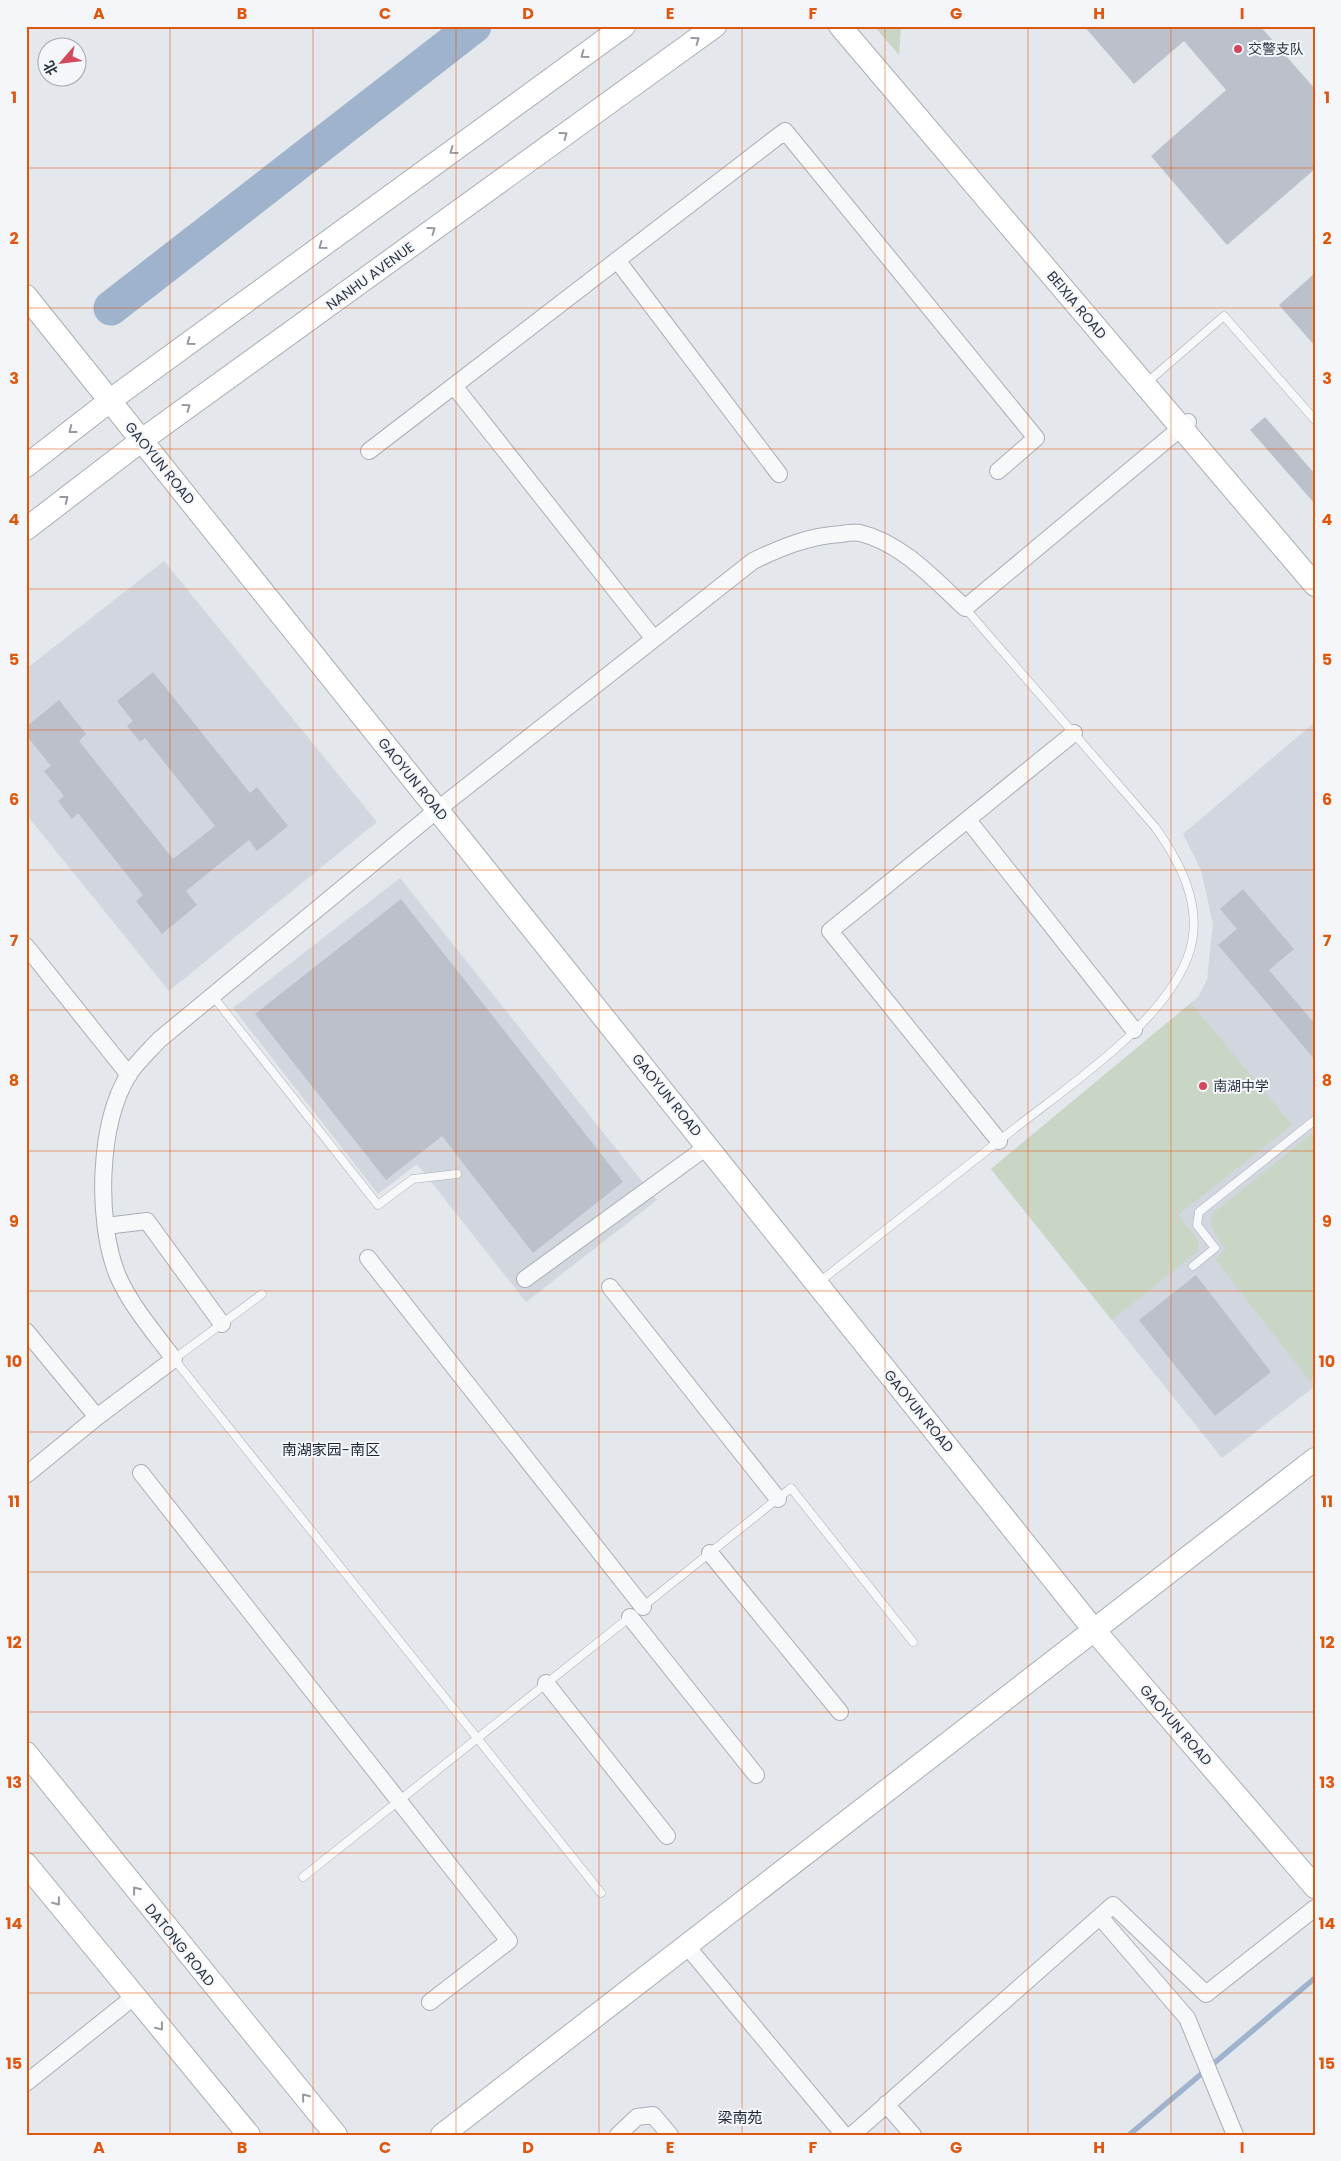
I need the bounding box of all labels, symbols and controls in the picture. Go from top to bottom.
text: A [93,2,105,25]
text: B [237,2,247,25]
text: C [379,2,391,25]
text: D [522,2,534,25]
text: E [666,2,674,25]
text: F [809,2,818,25]
text: G [950,2,962,25]
text: H [1093,2,1105,25]
text: I [1240,2,1244,25]
one-way arrow [690,37,700,46]
north arrow [38,38,88,88]
place label: 交警支队 [1248,39,1304,59]
marker: 交警支队 [1232,43,1244,55]
one-way arrow [580,49,590,58]
text: 北 [38,57,63,79]
text: 1 [11,86,17,109]
text: 1 [1324,86,1330,109]
one-way arrow [558,132,568,141]
one-way arrow [449,145,459,154]
text: 2 [9,227,19,250]
one-way arrow [427,227,436,236]
text: 2 [1322,227,1332,250]
street label: NANHU AVENUE [322,237,418,315]
one-way arrow [319,241,328,249]
street label: BEIXIA ROAD [1043,267,1112,343]
one-way arrow [187,336,196,345]
text: 3 [9,367,19,390]
text: 3 [1322,367,1332,390]
one-way arrow [181,404,191,413]
street label: GAOYUN ROAD [120,417,200,509]
one-way arrow [69,425,78,433]
one-way arrow [59,497,68,505]
text: 4 [9,508,20,531]
text: 4 [1322,508,1333,531]
text: 5 [9,648,19,671]
text: 5 [1322,648,1332,671]
street label: GAOYUN ROAD [373,733,453,825]
text: 6 [9,788,19,811]
text: 6 [1322,788,1332,811]
text: 7 [10,929,19,952]
text: 7 [1323,929,1332,952]
street label: GAOYUN ROAD [627,1049,707,1141]
text: 8 [9,1069,19,1092]
text: 8 [1322,1069,1332,1092]
place label: 南湖中学 [1213,1076,1269,1096]
marker: 南湖中学 [1197,1080,1209,1092]
text: 9 [9,1210,19,1233]
text: 9 [1322,1210,1332,1233]
text: 10 [6,1350,22,1373]
text: 10 [1319,1350,1335,1373]
street label: GAOYUN ROAD [879,1365,959,1457]
district label: 南湖家园-南区 [282,1439,380,1460]
text: 11 [8,1490,20,1513]
text: 11 [1321,1490,1333,1513]
text: 12 [6,1631,22,1654]
text: 12 [1319,1631,1335,1654]
street label: GAOYUN ROAD [1135,1680,1217,1770]
text: 13 [6,1771,22,1794]
text: 13 [1319,1771,1335,1794]
one-way arrow [133,1887,141,1896]
one-way arrow [52,1896,61,1905]
street label: DATONG ROAD [140,1899,220,1991]
text: 14 [6,1912,23,1935]
text: 14 [1319,1912,1336,1935]
one-way arrow [155,2021,163,2030]
text: 15 [6,2052,22,2075]
text: 15 [1319,2052,1335,2075]
one-way arrow [302,2094,310,2103]
district label: 梁南苑 [717,2107,763,2128]
text: A [93,2136,105,2159]
text: B [237,2136,247,2159]
text: C [379,2136,391,2159]
text: D [522,2136,534,2159]
text: E [666,2136,674,2159]
text: F [809,2136,818,2159]
text: G [950,2136,962,2159]
text: H [1093,2136,1105,2159]
text: I [1240,2136,1244,2159]

